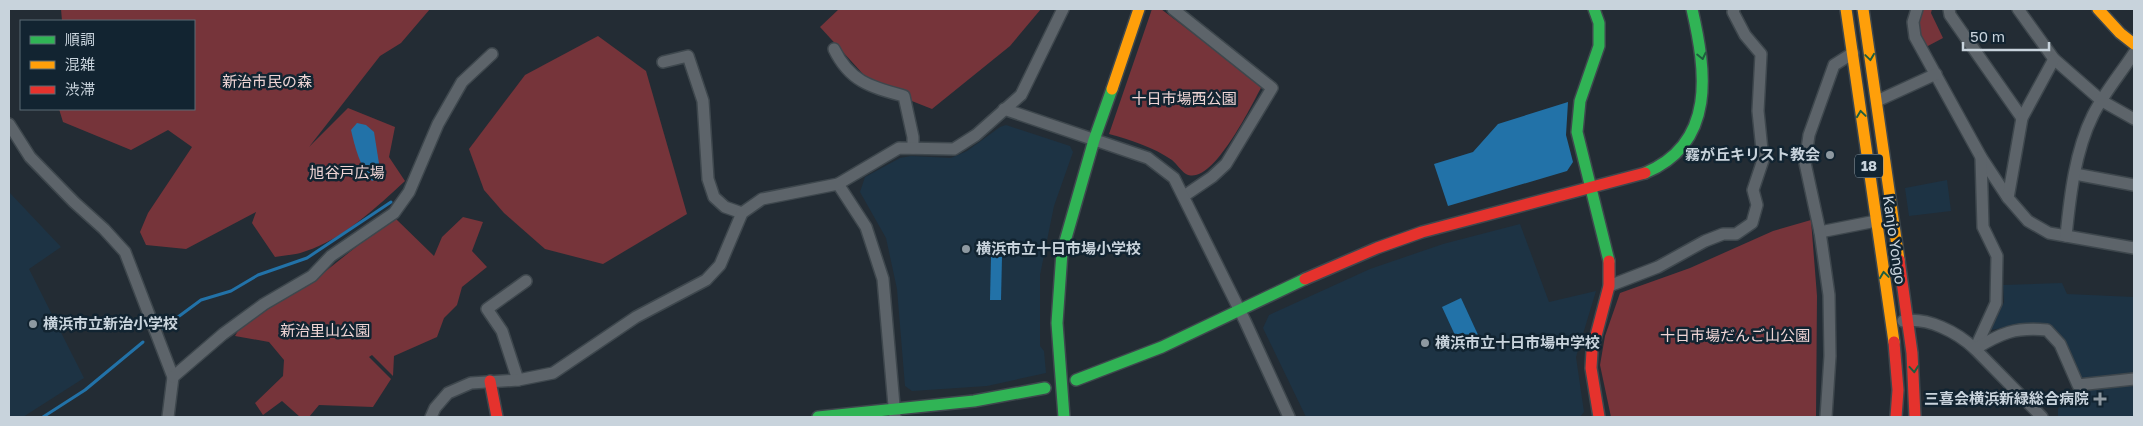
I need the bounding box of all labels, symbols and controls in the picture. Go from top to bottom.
legend [20,20,195,110]
scale bar [1963,20,2049,52]
text: 50 m [1970,27,2005,45]
text: 順調 [65,30,95,48]
one-way arrow [1696,52,1707,61]
one-way arrow [1864,53,1875,61]
text: 混雑 [65,55,95,73]
park label: 新治市民の森 [222,72,312,90]
text: 渋滞 [65,80,95,98]
park label: 十日市場西公園 [1131,89,1237,107]
one-way arrow [1857,110,1867,118]
place label: 霧が丘キリスト教会 [1685,145,1820,163]
marker: 霧が丘キリスト教会 [1824,149,1836,161]
road number: 18 [1855,154,1883,178]
park label: 旭谷戸広場 [309,163,385,181]
street label: Kanjo Yongo [1880,194,1910,285]
place label: 横浜市立十日市場小学校 [976,239,1141,257]
marker: 横浜市立十日市場小学校 [960,243,972,255]
one-way arrow [1880,271,1890,279]
place label: 横浜市立新治小学校 [43,314,178,332]
marker: 横浜市立新治小学校 [27,318,39,330]
park label: 新治里山公園 [280,321,370,339]
park label: 十日市場だんご山公園 [1660,326,1810,344]
place label: 横浜市立十日市場中学校 [1435,333,1600,351]
marker: 横浜市立十日市場中学校 [1419,337,1431,349]
one-way arrow [1908,365,1919,373]
place label: 三喜会横浜新緑総合病院 [1924,389,2089,407]
marker: 三喜会横浜新緑総合病院 [2093,392,2107,406]

